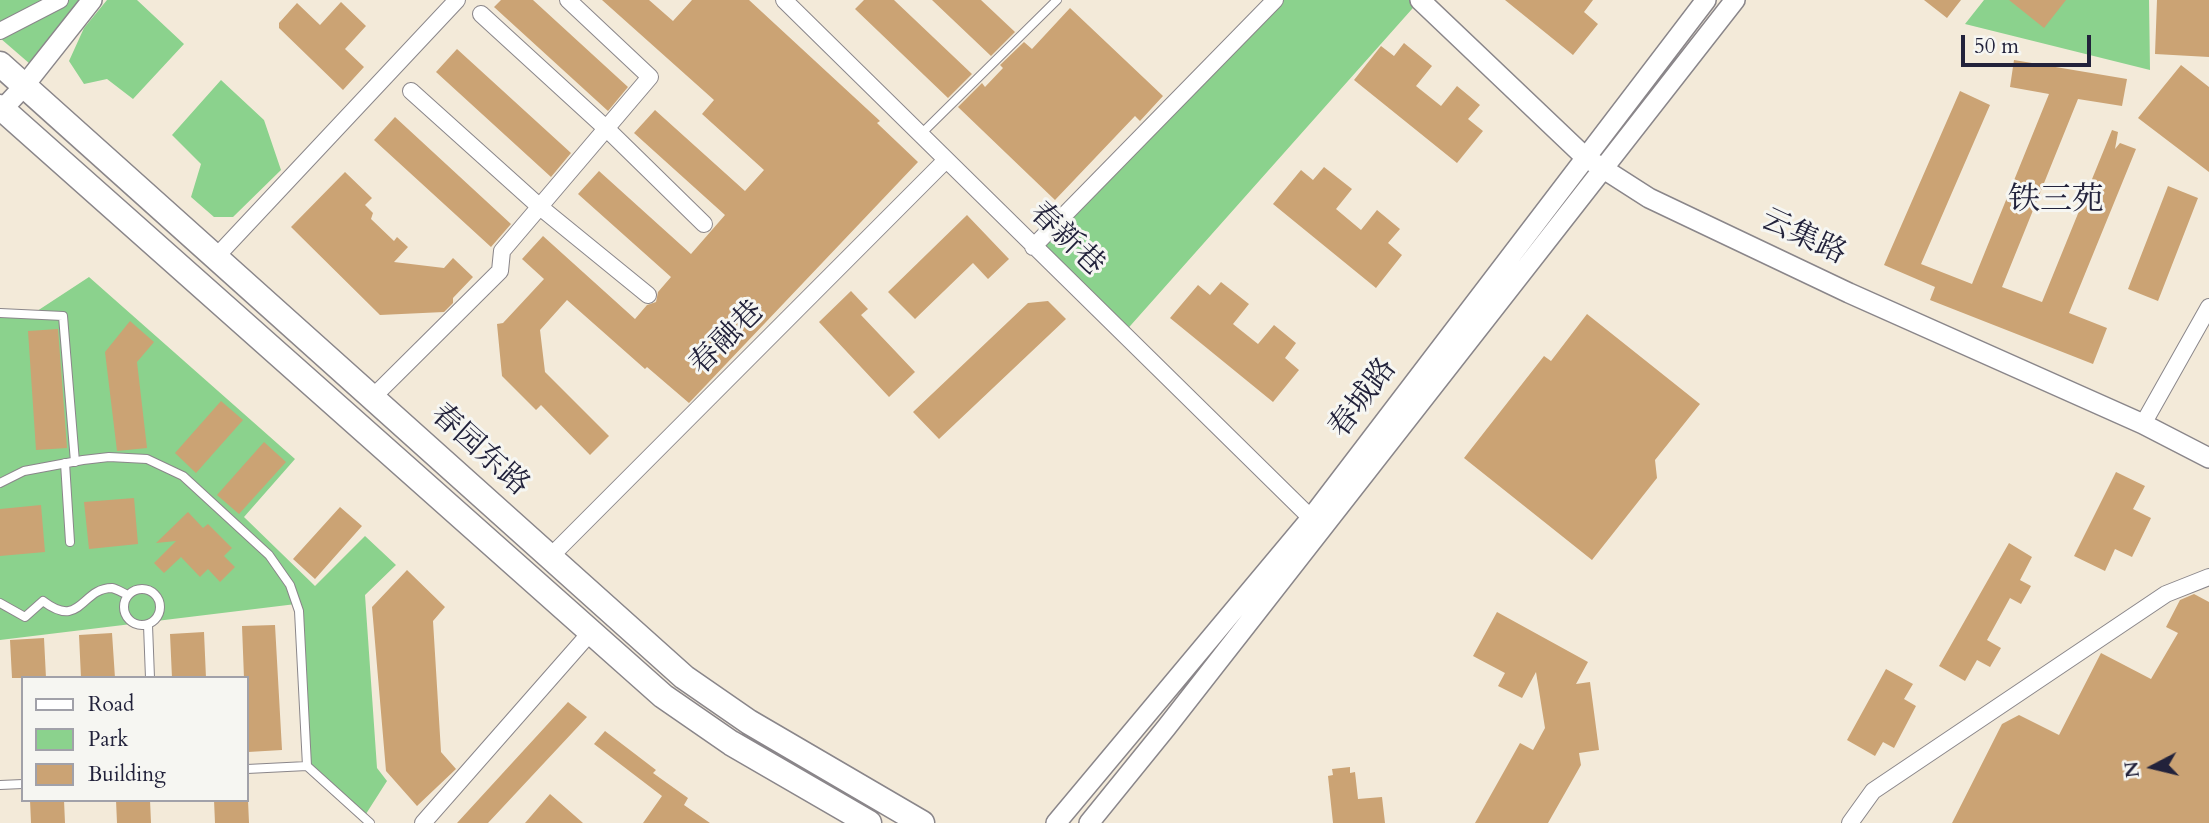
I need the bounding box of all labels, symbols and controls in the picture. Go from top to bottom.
scale bar [1964,21,2094,65]
text: 50 m [1974,32,2019,61]
district label: 铁三苑 [2008,183,2104,221]
street label: 春新巷 [1021,196,1111,284]
street label: 云集路 [1755,203,1851,273]
street label: 春融巷 [683,294,773,384]
street label: 春城路 [1323,352,1405,446]
street label: 春园东路 [422,397,536,505]
legend [21,676,248,802]
text: Road [88,690,134,719]
text: Park [88,725,128,754]
north arrow [2118,732,2188,802]
text: Building [88,760,166,789]
text: N [2118,760,2146,779]

